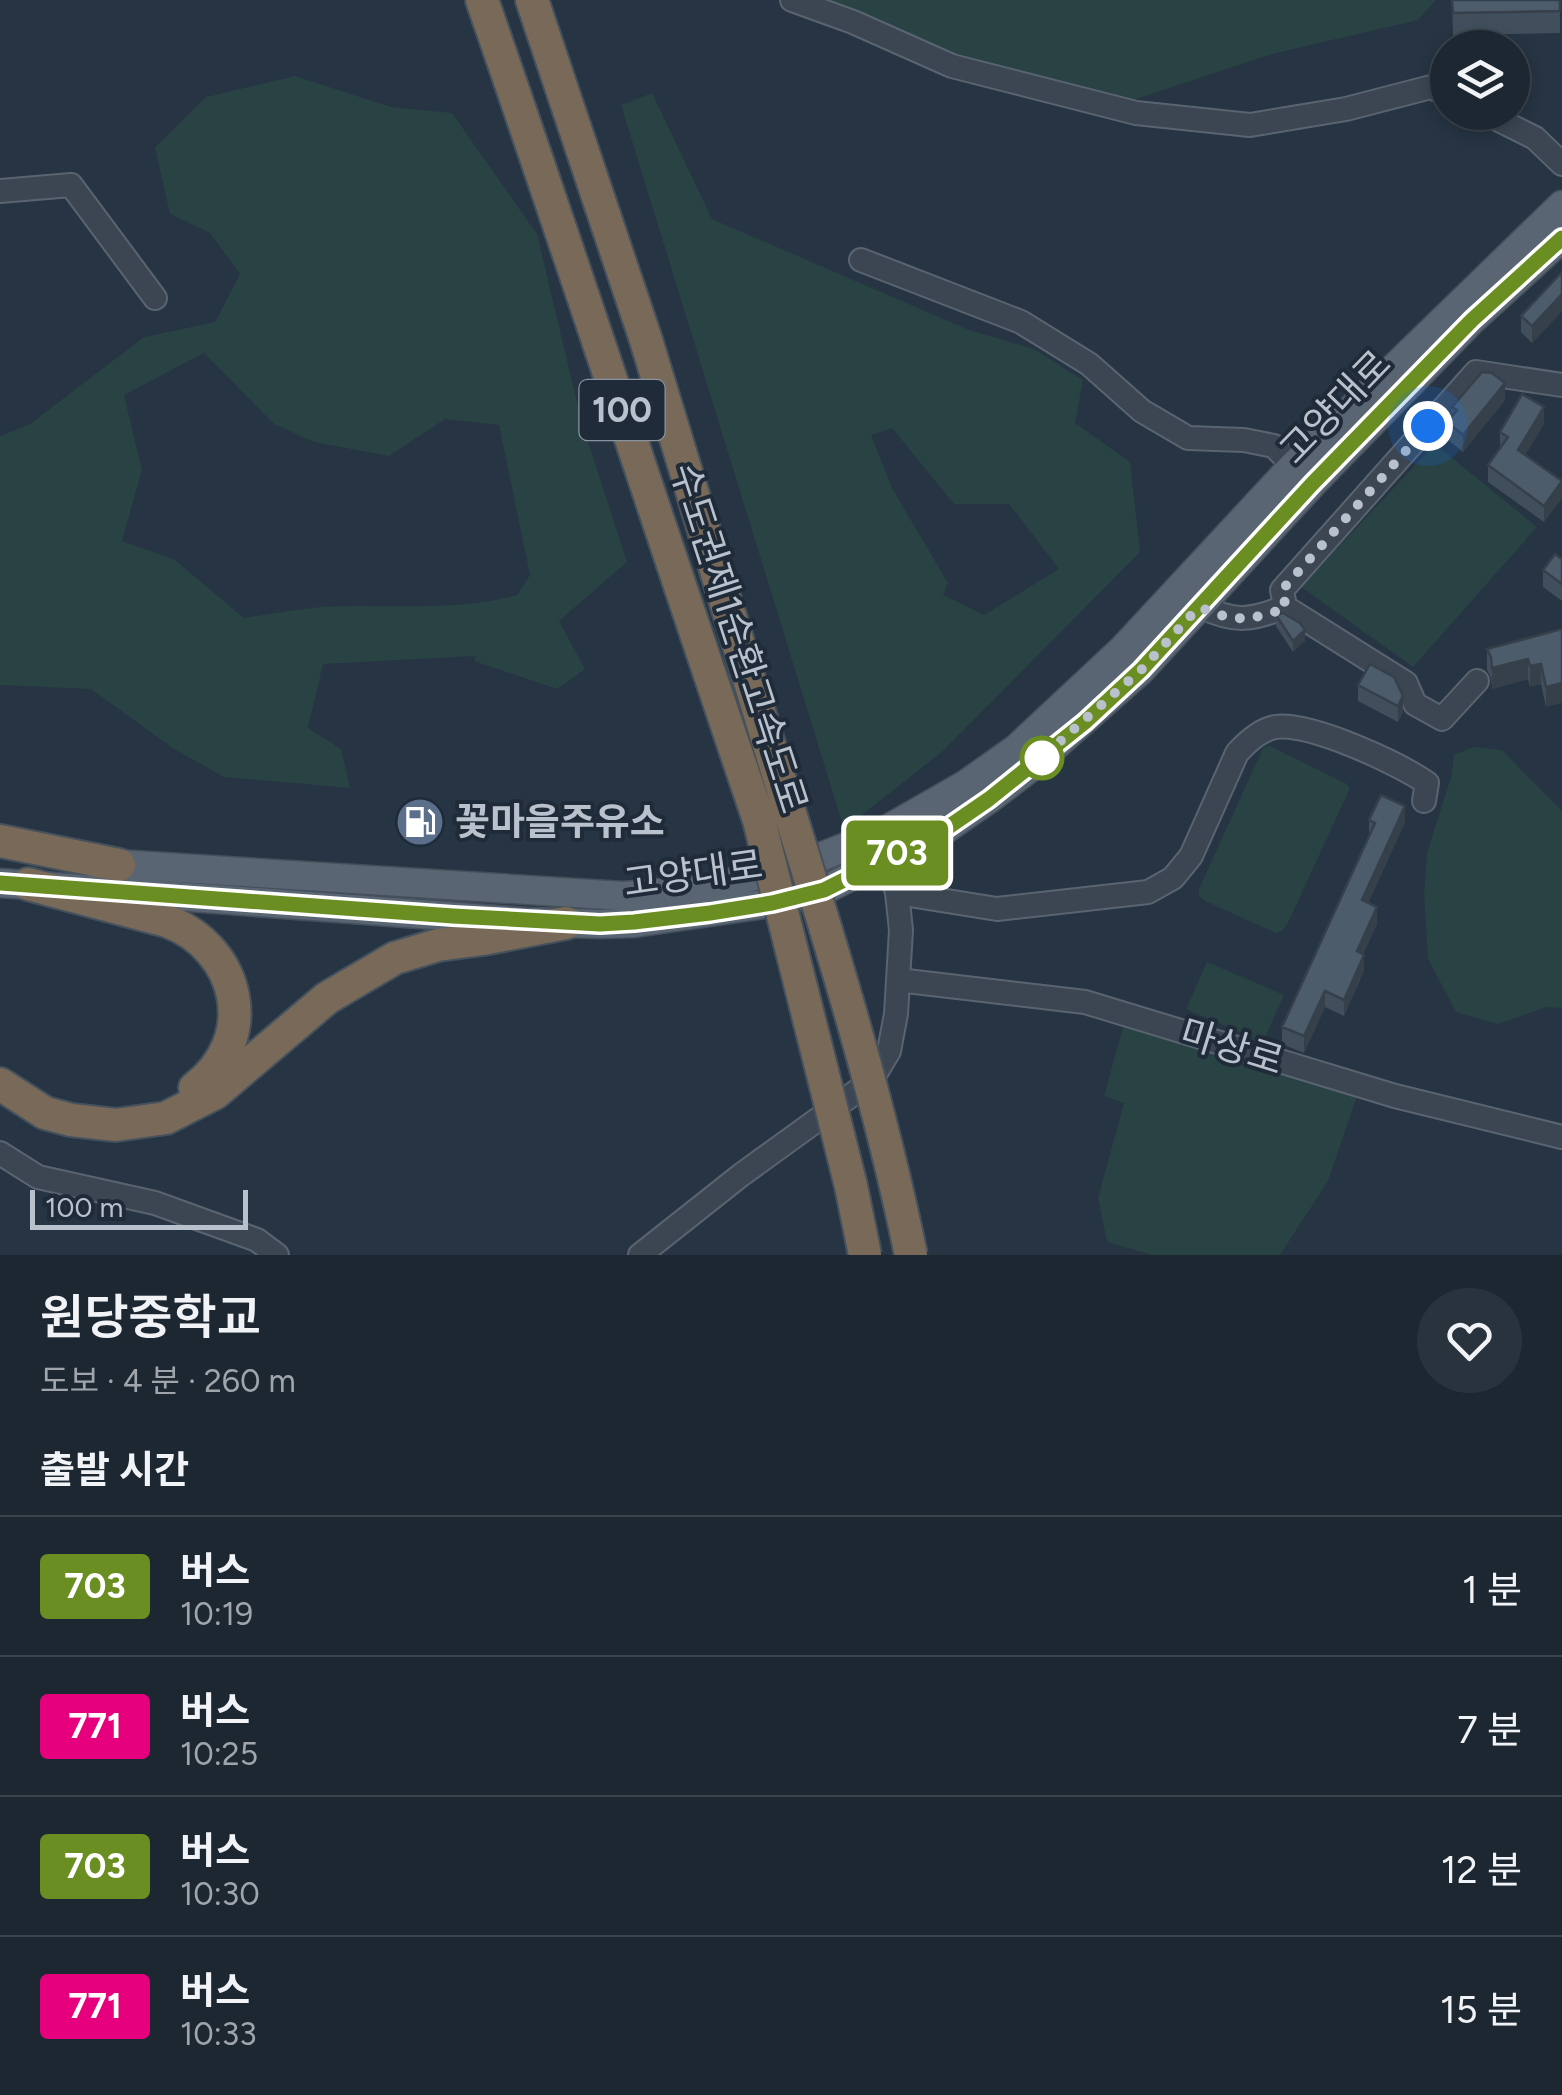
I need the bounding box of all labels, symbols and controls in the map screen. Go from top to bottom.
map controls [1430,30,1530,130]
button: layers [1430,30,1530,130]
street label: 고양대로 [1270,341,1400,473]
road number: 100 [580,380,664,440]
your location [1403,401,1453,451]
street label: 수도권제1순환고속도로 [661,457,817,819]
unlabelled marker [1021,737,1063,779]
fuel station icon: 꽃마을주유소 [394,796,446,848]
place label: 꽃마을주유소 [455,799,665,845]
line badge: 703 [840,820,954,886]
text: 703 [866,832,928,874]
street label: 고양대로 [621,841,765,907]
street label: 마상로 [1175,1010,1289,1084]
scale bar [30,1185,248,1230]
text: 100 m [45,1190,123,1224]
text: 원당중학교 [40,1288,261,1346]
button: heart [1417,1288,1522,1393]
text: 도보 · 4 분 · 260 m [40,1362,296,1400]
text: 출발 시간 [40,1447,189,1493]
text: 버스 [180,1548,250,1594]
text: 703 [64,1565,126,1607]
text: 1 분 [1462,1567,1522,1613]
text: 10:19 [180,1595,253,1633]
text: 버스 [180,1688,250,1734]
text: 771 [68,1705,122,1747]
text: 7 분 [1457,1707,1522,1753]
text: 10:25 [180,1735,258,1773]
text: 버스 [180,1828,250,1874]
text: 703 [64,1845,126,1887]
text: 12 분 [1441,1847,1522,1893]
text: 10:30 [180,1875,260,1913]
text: 버스 [180,1968,250,2014]
text: 771 [68,1985,122,2027]
text: 15 분 [1440,1987,1522,2033]
text: 10:33 [180,2015,257,2053]

